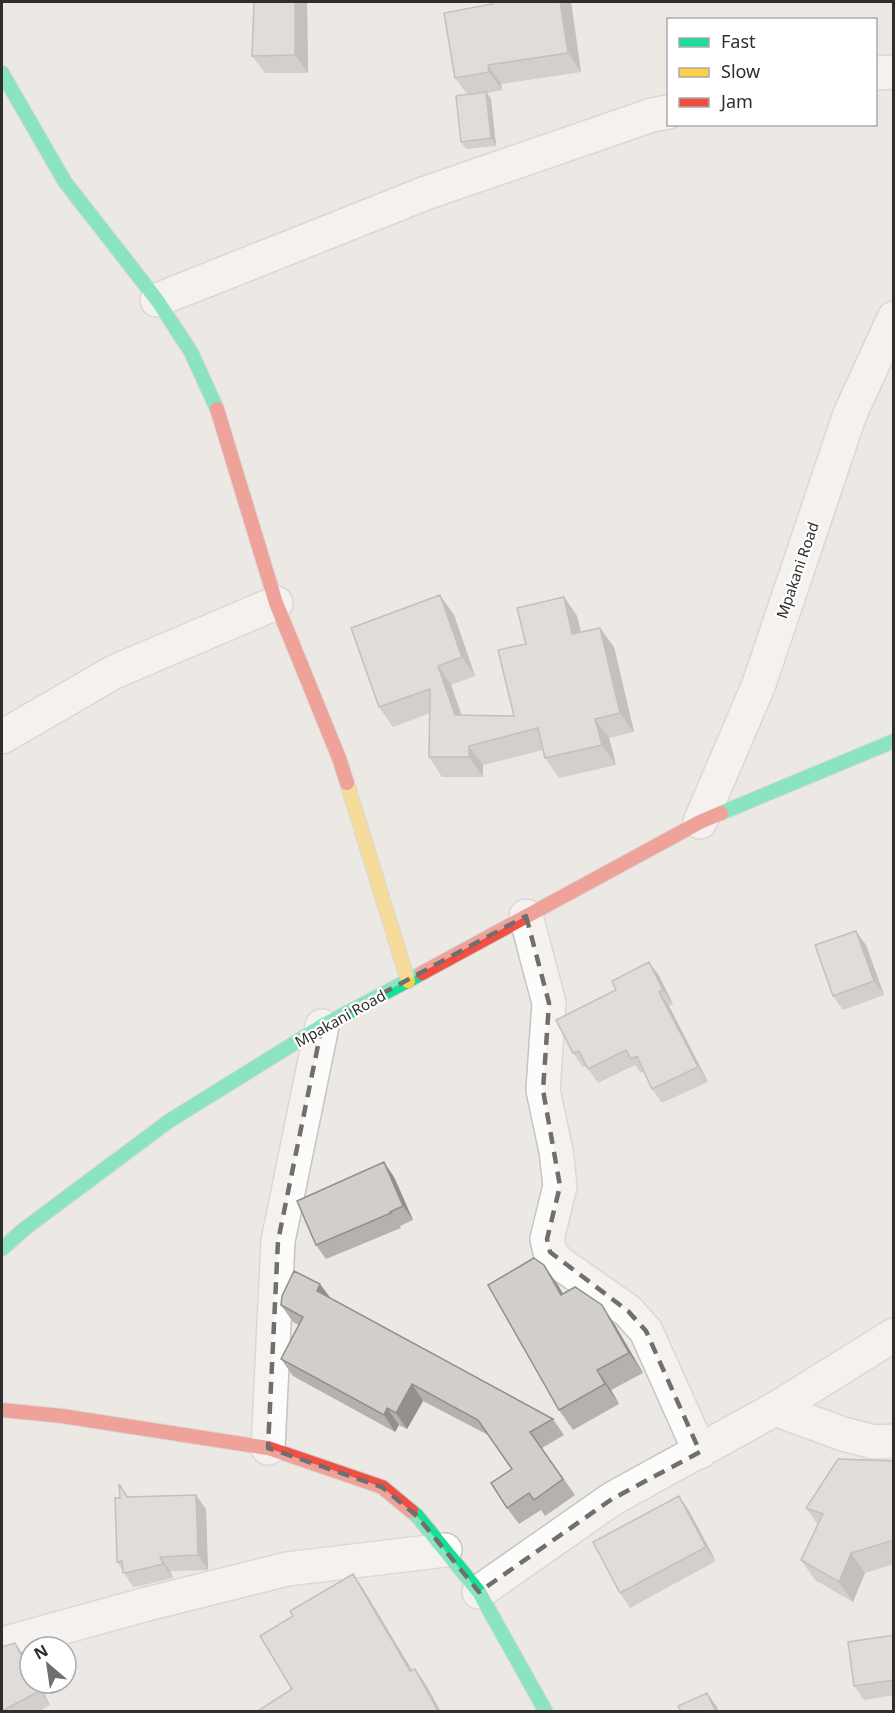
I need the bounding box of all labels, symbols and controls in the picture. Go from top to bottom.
legend [667,18,877,126]
text: Fast [721,29,756,53]
text: Slow [721,59,760,83]
text: Jam [719,89,753,113]
street label: Mpakani Road [771,519,823,621]
street label: Mpakani Road [291,985,389,1051]
north arrow [18,1635,78,1695]
text: N [30,1639,52,1665]

